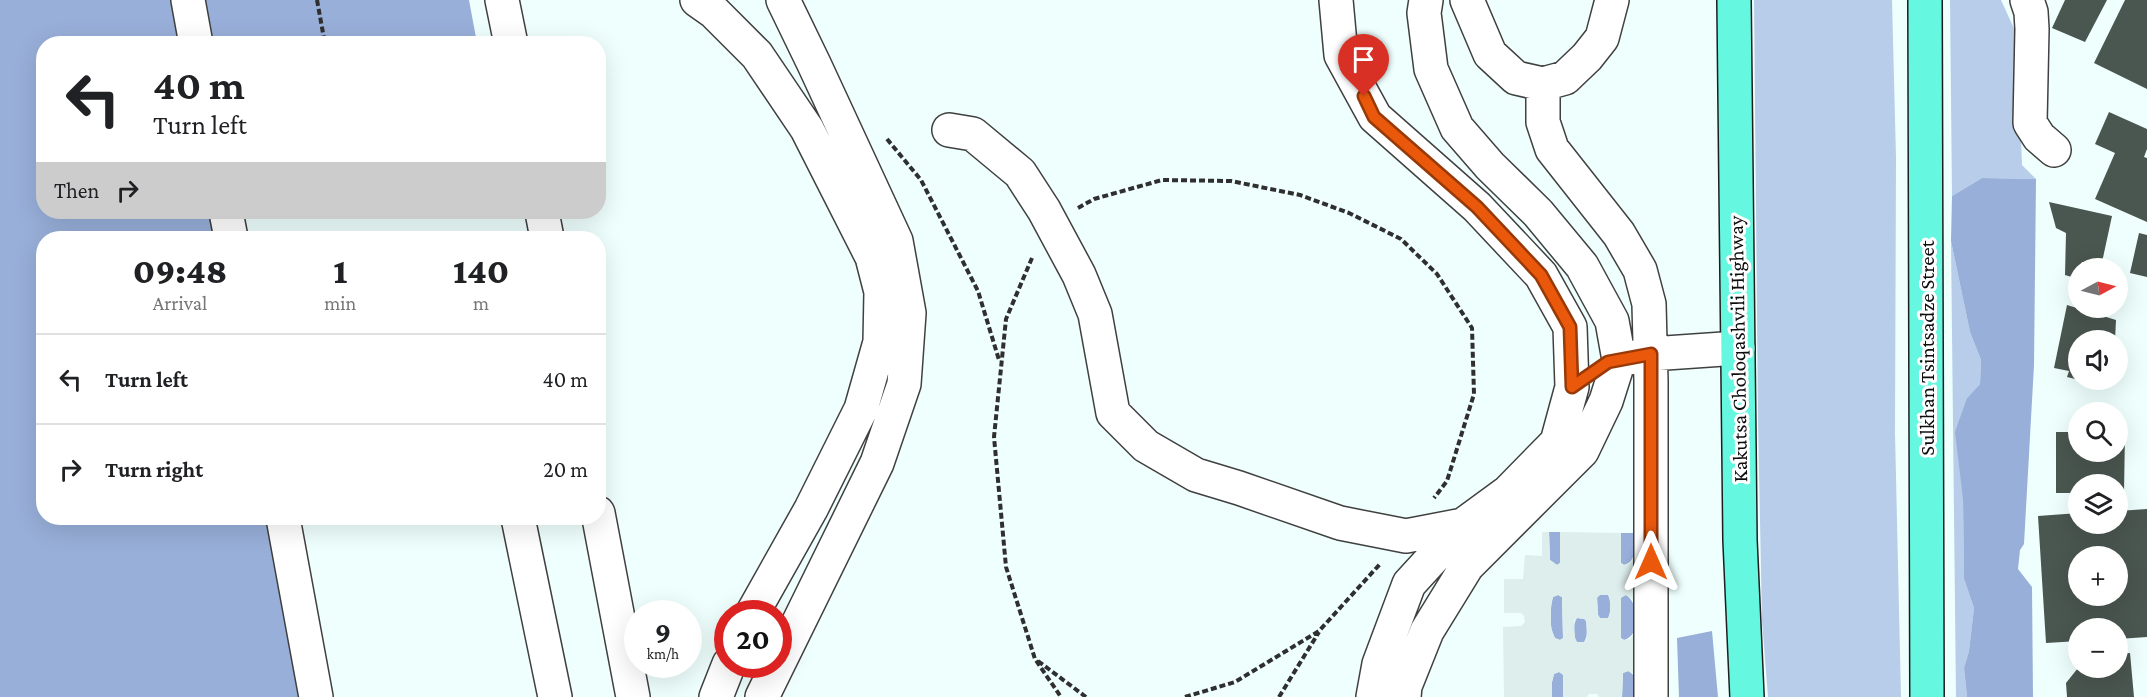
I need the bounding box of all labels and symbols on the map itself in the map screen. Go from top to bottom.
pin [1338,34,1389,96]
street label: Kakutsa Choloqashvili Highway [1724,215,1752,483]
street label: Sulkhan Tsintsadze Street [1915,239,1939,456]
north arrow [2068,258,2128,318]
position arrow [1619,530,1683,594]
speed limit sign: 20 [714,600,792,678]

